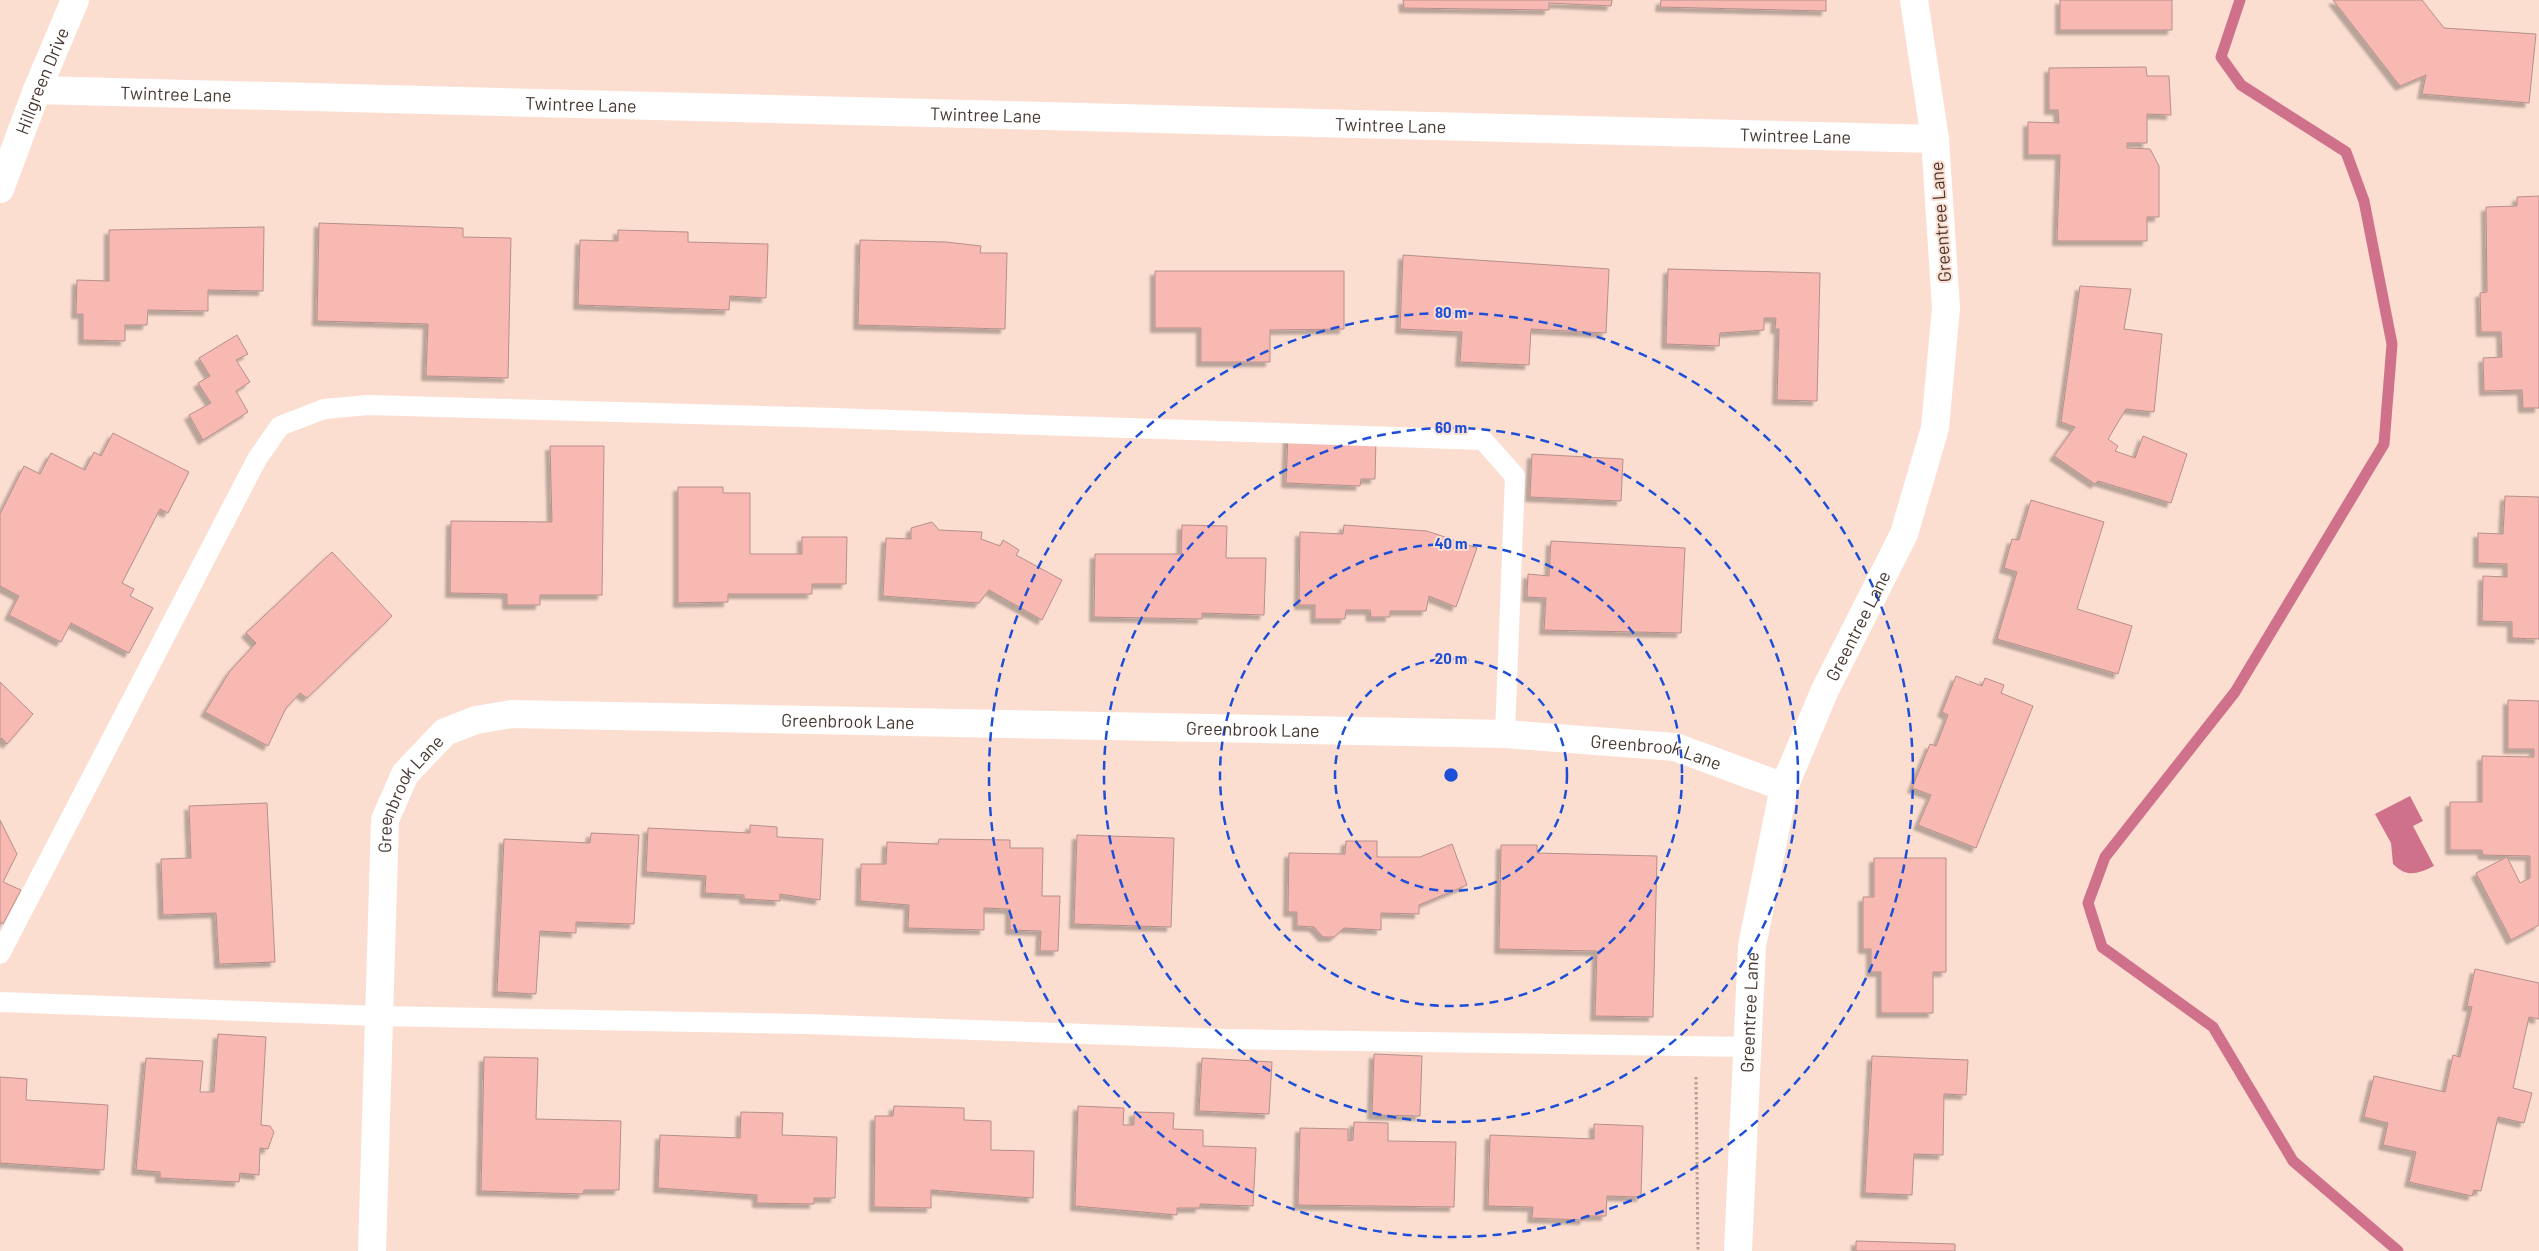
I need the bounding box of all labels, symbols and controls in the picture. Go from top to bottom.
street label: Hillgreen Drive [10,24,73,137]
street label: Twintree Lane [120,81,232,106]
street label: Twintree Lane [525,92,637,116]
street label: Twintree Lane [930,102,1042,127]
street label: Twintree Lane [1335,113,1447,137]
street label: Twintree Lane [1739,123,1851,148]
street label: Greentree Lane [1925,161,1955,283]
text: 80 m [1435,303,1467,321]
text: 60 m [1435,418,1467,436]
text: 40 m [1434,534,1468,552]
street label: Greentree Lane [1820,567,1895,685]
text: 20 m [1435,649,1467,667]
street label: Greenbrook Lane [781,708,915,733]
street label: Greenbrook Lane [1186,717,1320,741]
street label: Greenbrook Lane [373,730,448,853]
street label: Greenbrook Lane [1590,730,1725,774]
centre of rings [1442,766,1460,784]
street label: Greentree Lane [1735,951,1763,1073]

